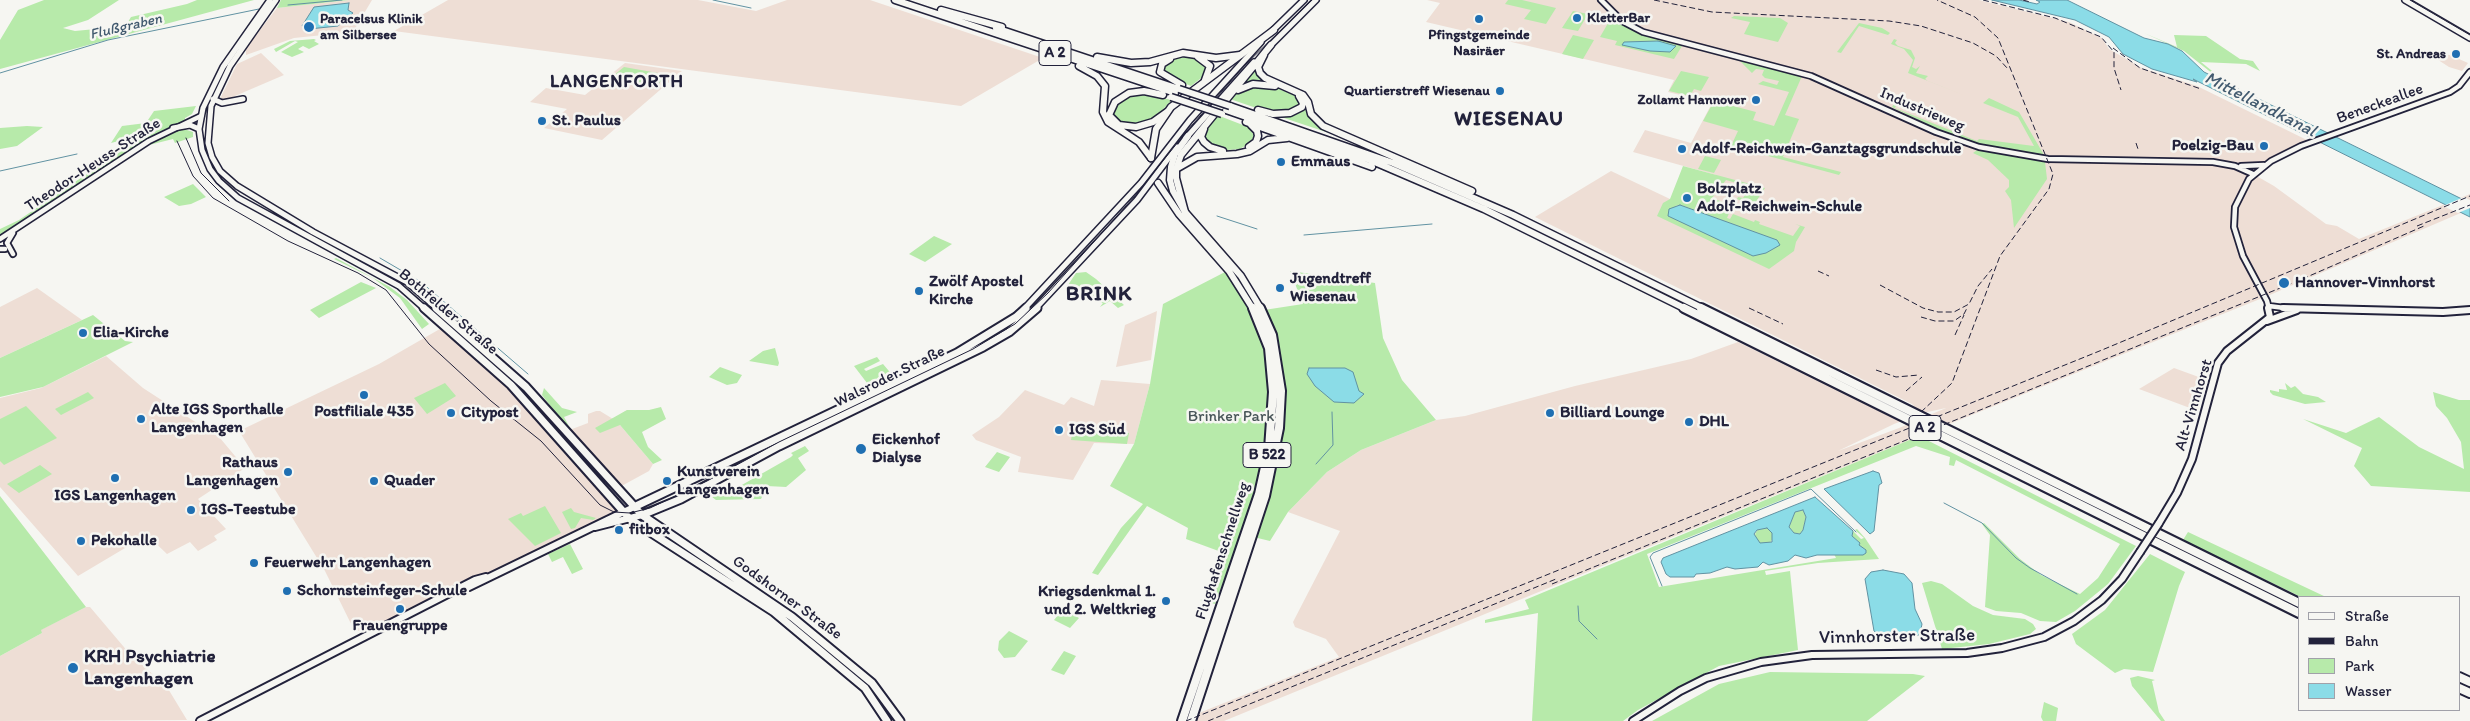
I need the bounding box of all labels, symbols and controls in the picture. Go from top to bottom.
water label: Flußgraben [88,10,164,44]
place label: KletterBar [1587,10,1650,26]
place label: Paracelsus Klinik am Silbersee [320,11,422,44]
marker: KletterBar [1571,12,1583,24]
marker: Pfingstgemeinde Nasiräer [1473,13,1485,25]
marker: Paracelsus Klinik am Silbersee [302,20,316,34]
place label: Pfingstgemeinde Nasiräer [1428,27,1530,59]
road number: A 2 [1039,40,1071,66]
place label: St. Andreas [2377,46,2446,62]
marker: St. Andreas [2450,48,2462,60]
water label: Mittellandkanal [2201,68,2319,142]
district label: LANGENFORTH [548,71,686,93]
street label: Beneckeallee [2334,79,2426,129]
place label: Quartierstreff Wiesenau [1344,83,1490,99]
street label: Industrieweg [1877,84,1967,136]
marker: Quartierstreff Wiesenau [1494,85,1506,97]
place label: Zollamt Hannover [1638,92,1746,108]
marker: Zollamt Hannover [1750,94,1762,106]
district label: WIESENAU [1453,107,1565,133]
place label: St. Paulus [552,111,621,131]
street label: Theodor-Heuss-Straße [22,114,164,216]
marker: St. Paulus [536,115,548,127]
place label: Poelzig-Bau [2172,136,2254,156]
place label: Adolf-Reichwein-Ganztagsgrundschule [1692,139,1962,159]
marker: Poelzig-Bau [2258,140,2270,152]
marker: Adolf-Reichwein-Ganztagsgrundschule [1676,143,1688,155]
place label: Emmaus [1291,152,1350,172]
marker: Emmaus [1275,156,1287,168]
place label: Bolzplatz Adolf-Reichwein-Schule [1697,179,1862,217]
marker: Bolzplatz Adolf-Reichwein-Schule [1681,192,1693,204]
street label: Bothfelder Straße [394,265,502,359]
place label: Jugendtreff Wiesenau [1290,269,1371,307]
place label: Zwölf Apostel Kirche [929,272,1023,310]
place label: Hannover-Vinnhorst [2295,273,2435,293]
marker: Hannover-Vinnhorst [2277,276,2291,290]
district label: BRINK [1065,282,1133,308]
marker: Jugendtreff Wiesenau [1274,282,1286,294]
marker: Zwölf Apostel Kirche [913,285,925,297]
place label: Elia-Kirche [93,323,169,343]
marker: Elia-Kirche [77,327,89,339]
street label: Walsroder Straße [832,342,948,412]
street label: Alt-Vinnhorst [2171,357,2217,453]
marker: Postfiliale 435 [358,389,370,401]
place label: Alte IGS Sporthalle Langenhagen [151,400,284,438]
place label: Postfiliale 435 [314,402,414,422]
place label: Citypost [461,403,519,423]
place label: Billiard Lounge [1560,403,1665,423]
marker: Citypost [445,407,457,419]
park label: Brinker Park [1188,407,1274,427]
marker: Billiard Lounge [1544,407,1556,419]
place label: DHL [1699,412,1729,432]
marker: Alte IGS Sporthalle Langenhagen [135,413,147,425]
marker: DHL [1683,416,1695,428]
road number: A 2 [1909,416,1941,440]
place label: IGS Süd [1069,420,1125,440]
marker: IGS Süd [1053,424,1065,436]
place label: Eickenhof Dialyse [872,430,940,468]
marker: Eickenhof Dialyse [854,442,868,456]
road number: B 522 [1243,442,1291,468]
place label: Rathaus Langenhagen [186,453,278,491]
place label: Kunstverein Langenhagen [677,462,769,500]
marker: Rathaus Langenhagen [282,466,294,478]
place label: Quader [384,471,435,491]
marker: IGS Langenhagen [109,472,121,484]
marker: Quader [368,475,380,487]
marker: Kunstverein Langenhagen [661,475,673,487]
street label: Flughafenschnellweg [1192,480,1254,622]
place label: IGS Langenhagen [54,486,176,506]
place label: IGS-Teestube [201,500,296,520]
marker: IGS-Teestube [185,504,197,516]
place label: fitbox [629,520,670,540]
marker: fitbox [613,524,625,536]
place label: Pekohalle [91,531,157,551]
marker: Pekohalle [75,535,87,547]
street label: Godshorner Straße [728,552,846,644]
place label: Feuerwehr Langenhagen [264,553,431,573]
marker: Feuerwehr Langenhagen [248,557,260,569]
place label: Schornsteinfeger-Schule [297,581,467,601]
place label: Kriegsdenkmal 1. und 2. Weltkrieg [1038,582,1156,620]
marker: Schornsteinfeger-Schule [281,585,293,597]
marker: Kriegsdenkmal 1. und 2. Weltkrieg [1160,595,1172,607]
legend [2298,596,2460,711]
marker: Frauengruppe [394,603,406,615]
text: Straße [2345,607,2389,625]
place label: Frauengruppe [352,616,448,636]
street label: Vinnhorster Straße [1819,624,1975,650]
text: Bahn [2345,632,2379,650]
place label: KRH Psychiatrie Langenhagen [84,646,215,690]
text: Park [2345,657,2375,675]
marker: KRH Psychiatrie Langenhagen [66,661,80,675]
text: Wasser [2345,682,2392,700]

